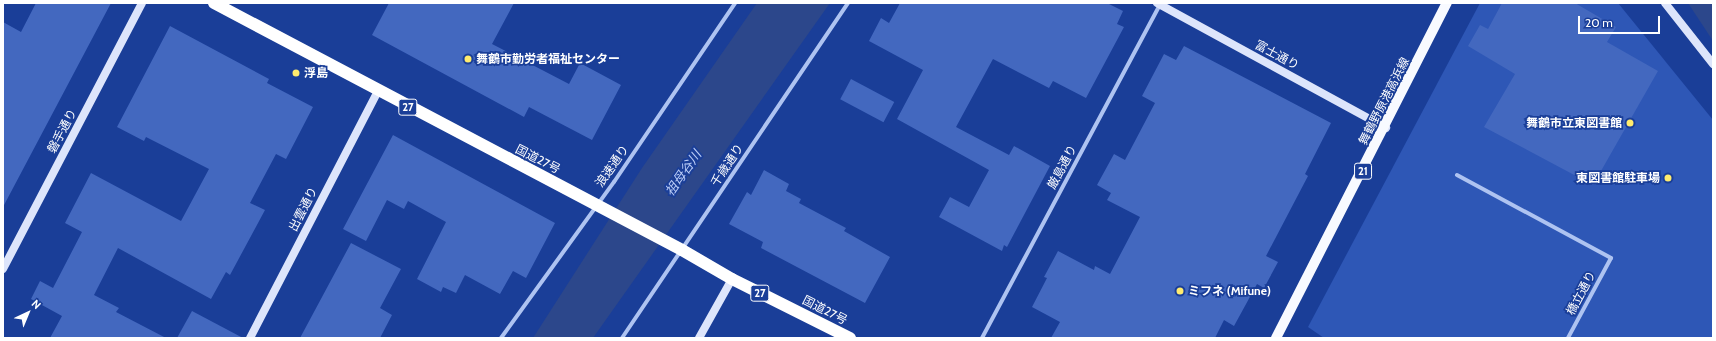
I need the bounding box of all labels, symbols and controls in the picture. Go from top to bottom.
scale bar [1580,8,1662,34]
text: 20 m [1585,15,1613,30]
street label: 富士通り [1252,37,1302,73]
place label: 舞鶴市勤労者福祉センター [476,52,620,66]
marker: 舞鶴市勤労者福祉センター [463,54,473,64]
street label: 舞鶴野原港高浜線 [1356,55,1412,147]
place label: 浮島 [304,66,328,80]
marker: 浮島 [291,68,301,78]
road number: 27 [398,98,418,116]
street label: 磐手通り [44,106,80,156]
place label: 舞鶴市立東図書館 [1526,116,1622,130]
marker: 舞鶴市立東図書館 [1625,118,1635,128]
street label: 千歳通り [708,141,746,189]
street label: 国道27号 [513,142,563,176]
street label: 浪速通り [592,142,632,190]
street label: 厳島通り [1044,142,1080,192]
water label: 祖母谷川 [662,147,704,199]
road number: 21 [1354,162,1372,180]
place label: 東図書館駐車場 [1576,171,1660,185]
marker: 東図書館駐車場 [1663,173,1673,183]
street label: 出雲通り [286,184,320,234]
street label: 橋立通り [1563,268,1599,318]
road number: 27 [750,284,770,302]
place label: ミフネ (Mifune) [1188,284,1270,298]
marker: ミフネ (Mifune) [1175,286,1185,296]
north arrow [8,293,48,333]
street label: 国道27号 [800,293,850,327]
text: N [29,297,44,312]

